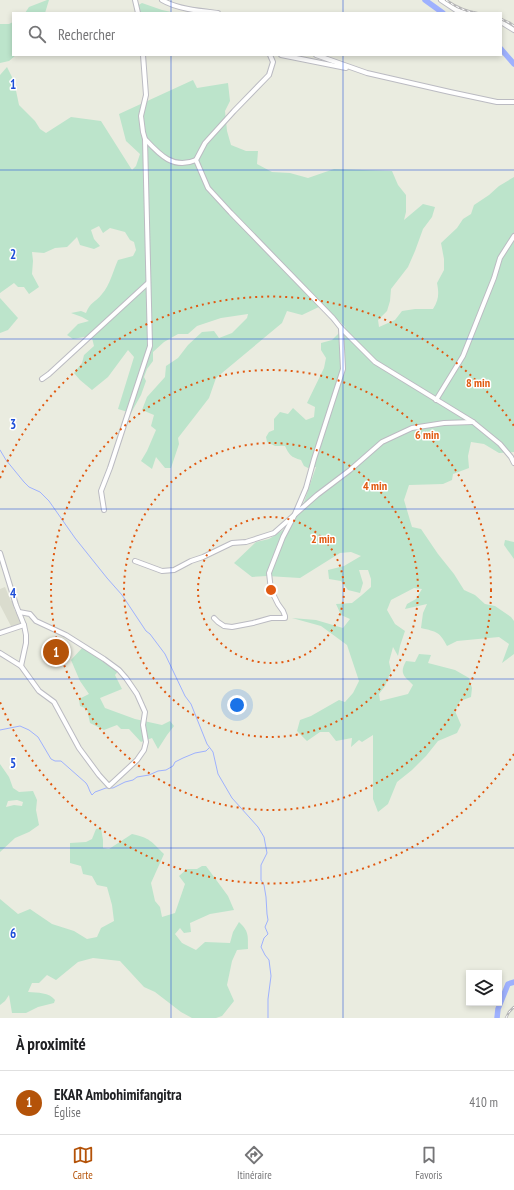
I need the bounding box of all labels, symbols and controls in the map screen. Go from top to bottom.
search box [12,12,502,56]
icon: search [26,23,48,45]
text: Rechercher [58,25,115,44]
text: 1 [10,76,16,93]
text: 2 [10,246,16,263]
text: 8 min [466,375,490,390]
text: 3 [10,416,16,433]
text: 6 min [415,427,439,442]
text: 4 min [363,478,387,493]
text: 2 min [311,531,335,546]
centre of rings [264,583,278,597]
text: 4 [10,585,17,602]
pin: 1 [43,637,69,667]
your location [227,695,247,715]
text: 5 [10,755,16,772]
text: 6 [10,925,16,942]
map controls [466,970,502,1006]
button: layers [466,970,502,1006]
text: À proximité [16,1033,86,1055]
text: EKAR Ambohimifangitra [54,1085,182,1104]
text: 1 [26,1094,32,1111]
text: 410 m [469,1094,498,1111]
text: Église [54,1104,81,1121]
tab: Carte [72,1144,94,1182]
tab: Itinéraire [237,1144,272,1182]
tab: Favoris [415,1144,442,1182]

